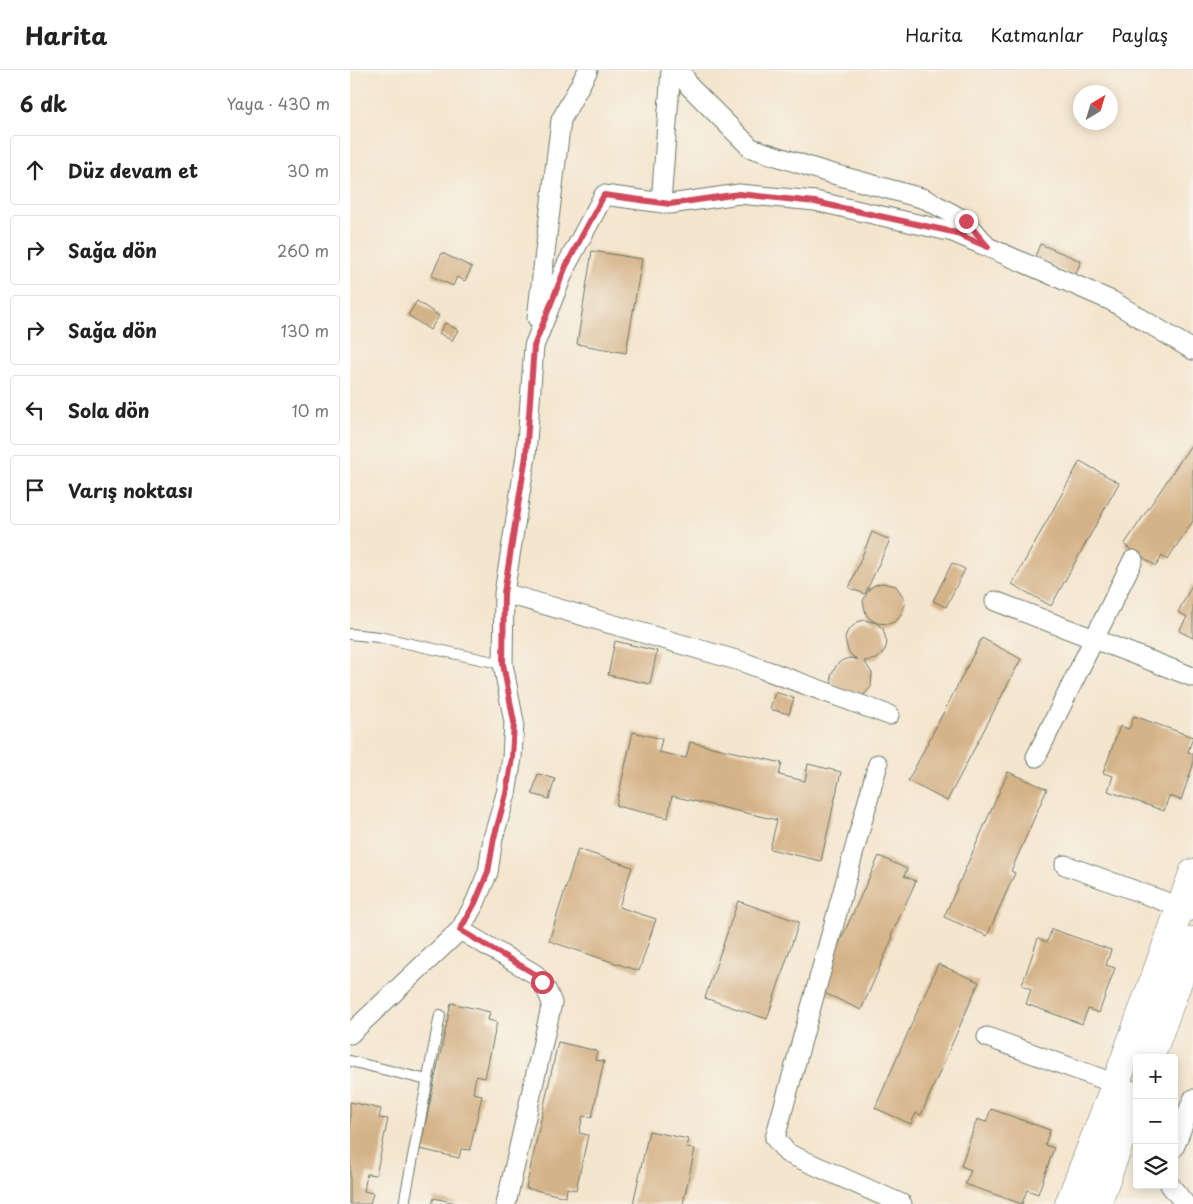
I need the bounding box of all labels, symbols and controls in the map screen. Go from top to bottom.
text: Harita [25,17,107,53]
text: Harita [905,21,962,48]
text: Katmanlar [990,21,1083,48]
text: Paylaş [1111,21,1168,48]
north arrow [1073,85,1118,130]
text: 6 dk [20,87,67,119]
text: Yaya · 430 m [226,91,330,115]
icon: ahead [21,156,49,184]
text: Düz devam et [68,156,198,184]
text: 30 m [287,158,329,182]
route end [955,210,978,233]
icon: right [21,236,49,264]
text: Sağa dön [68,236,157,264]
text: 260 m [277,238,329,262]
icon: right [21,316,49,344]
text: Sağa dön [68,316,157,344]
text: 130 m [281,318,329,342]
icon: left [21,396,49,424]
text: Sola dön [68,396,149,424]
text: 10 m [292,398,329,422]
icon: arrive [21,476,49,504]
text: Varış noktası [68,476,193,504]
route start [531,971,554,994]
map controls [1133,1054,1178,1189]
button: + [1133,1054,1178,1099]
button: − [1133,1099,1178,1144]
button: layers [1133,1144,1178,1189]

